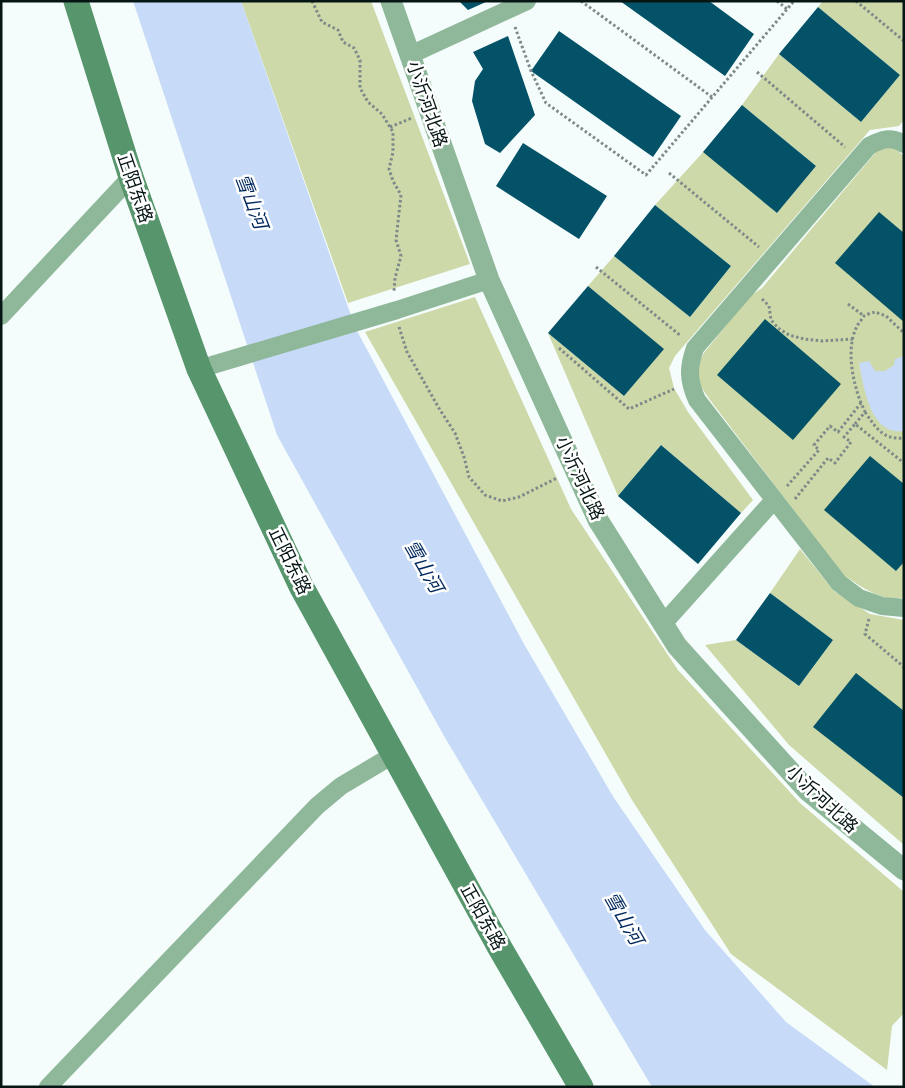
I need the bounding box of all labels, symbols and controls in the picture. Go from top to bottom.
street label: 小沂河北路 [400,58,453,151]
street label: 正阳东路 [111,150,158,226]
water label: 雪山河 [228,170,275,237]
street label: 小沂河北路 [549,432,610,524]
street label: 正阳东路 [263,523,317,599]
water label: 雪山河 [397,535,451,602]
street label: 小沂河北路 [780,760,863,839]
street label: 正阳东路 [454,880,511,955]
water label: 雪山河 [597,887,651,954]

